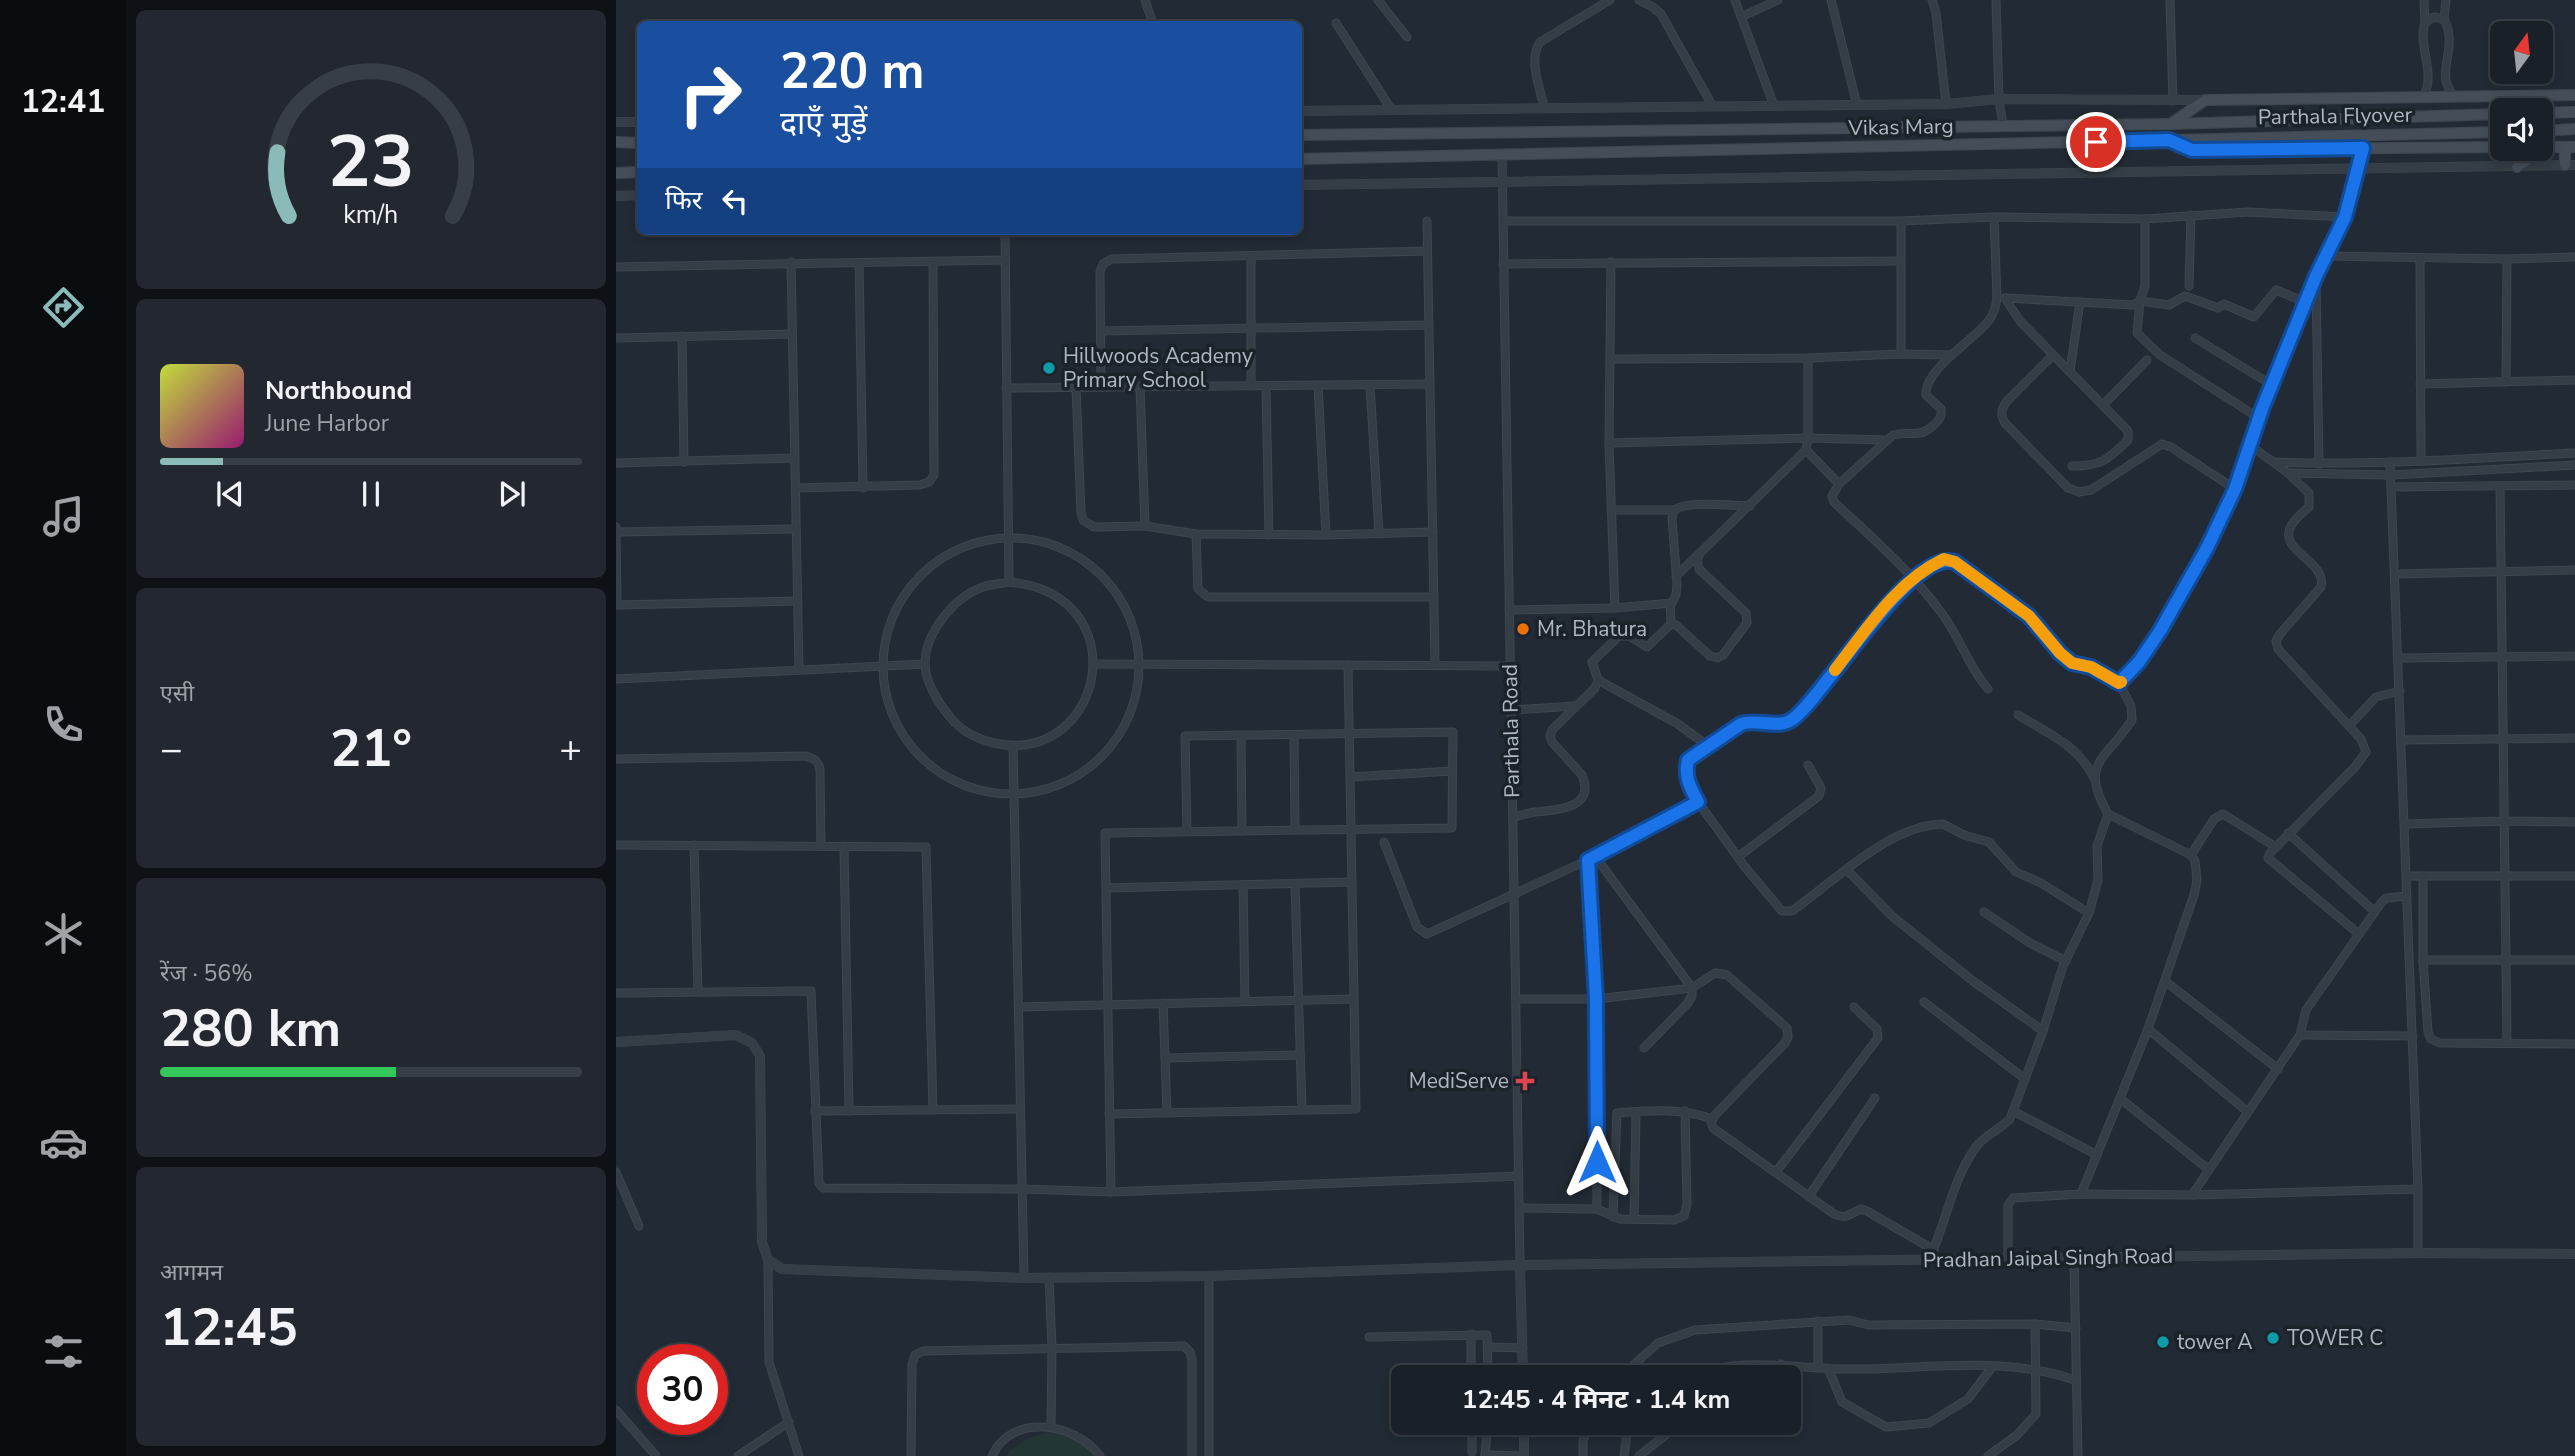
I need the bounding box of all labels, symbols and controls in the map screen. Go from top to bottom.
north arrow [2490,21,2553,84]
map controls [2490,21,2553,161]
text: 220 m [780,38,924,105]
icon: right [665,49,756,140]
text: 12:41 [21,80,105,123]
button: sound [2490,98,2553,161]
street label: Parthala Flyover [2258,101,2413,131]
text: दाएँ मुड़ें [780,102,867,145]
text: 23 [327,112,415,212]
street label: Vikas Marg [1847,112,1954,142]
pin [2066,112,2126,172]
icon: arrive [2077,123,2115,161]
icon: left [716,182,754,220]
text: फिर [665,183,702,218]
text: km/h [343,197,399,231]
icon: directions [39,283,88,332]
place label: Hillwoods Academy Primary School [1063,342,1253,394]
marker: Hillwoods Academy Primary School [1041,360,1057,376]
text: Northbound [265,373,412,408]
text: June Harbor [265,408,389,439]
icon: previous [211,475,249,513]
icon: pause [352,475,390,513]
icon: next [493,475,531,513]
icon: music [39,492,88,541]
place label: Mr. Bhatura [1537,615,1647,643]
marker: Mr. Bhatura [1515,621,1531,637]
street label: Parthala Road [1496,664,1526,798]
text: एसी [160,678,194,709]
icon: phone [39,700,88,749]
text: 21° [330,713,412,784]
text: − [160,724,183,775]
text: + [559,724,582,775]
icon: climate [39,909,88,958]
text: रेंज · 56% [160,958,253,989]
text: 280 km [160,993,341,1064]
place label: MediServe [1409,1067,1509,1095]
marker: MediServe [1515,1071,1535,1091]
icon: car [39,1118,88,1167]
position arrow [1560,1125,1634,1199]
street label: Pradhan Jaipal Singh Road [1923,1242,2173,1274]
text: आगमन [160,1257,223,1288]
text: 12:45 [160,1292,298,1363]
place label: TOWER C [2287,1324,2383,1352]
icon: filters [39,1327,88,1376]
place label: tower A [2177,1328,2253,1356]
marker: TOWER C [2265,1330,2281,1346]
marker: tower A [2155,1334,2171,1350]
speed limit sign: 30 [637,1344,728,1435]
text: 12:45 · 4 मिनट · 1.4 km [1462,1382,1730,1417]

